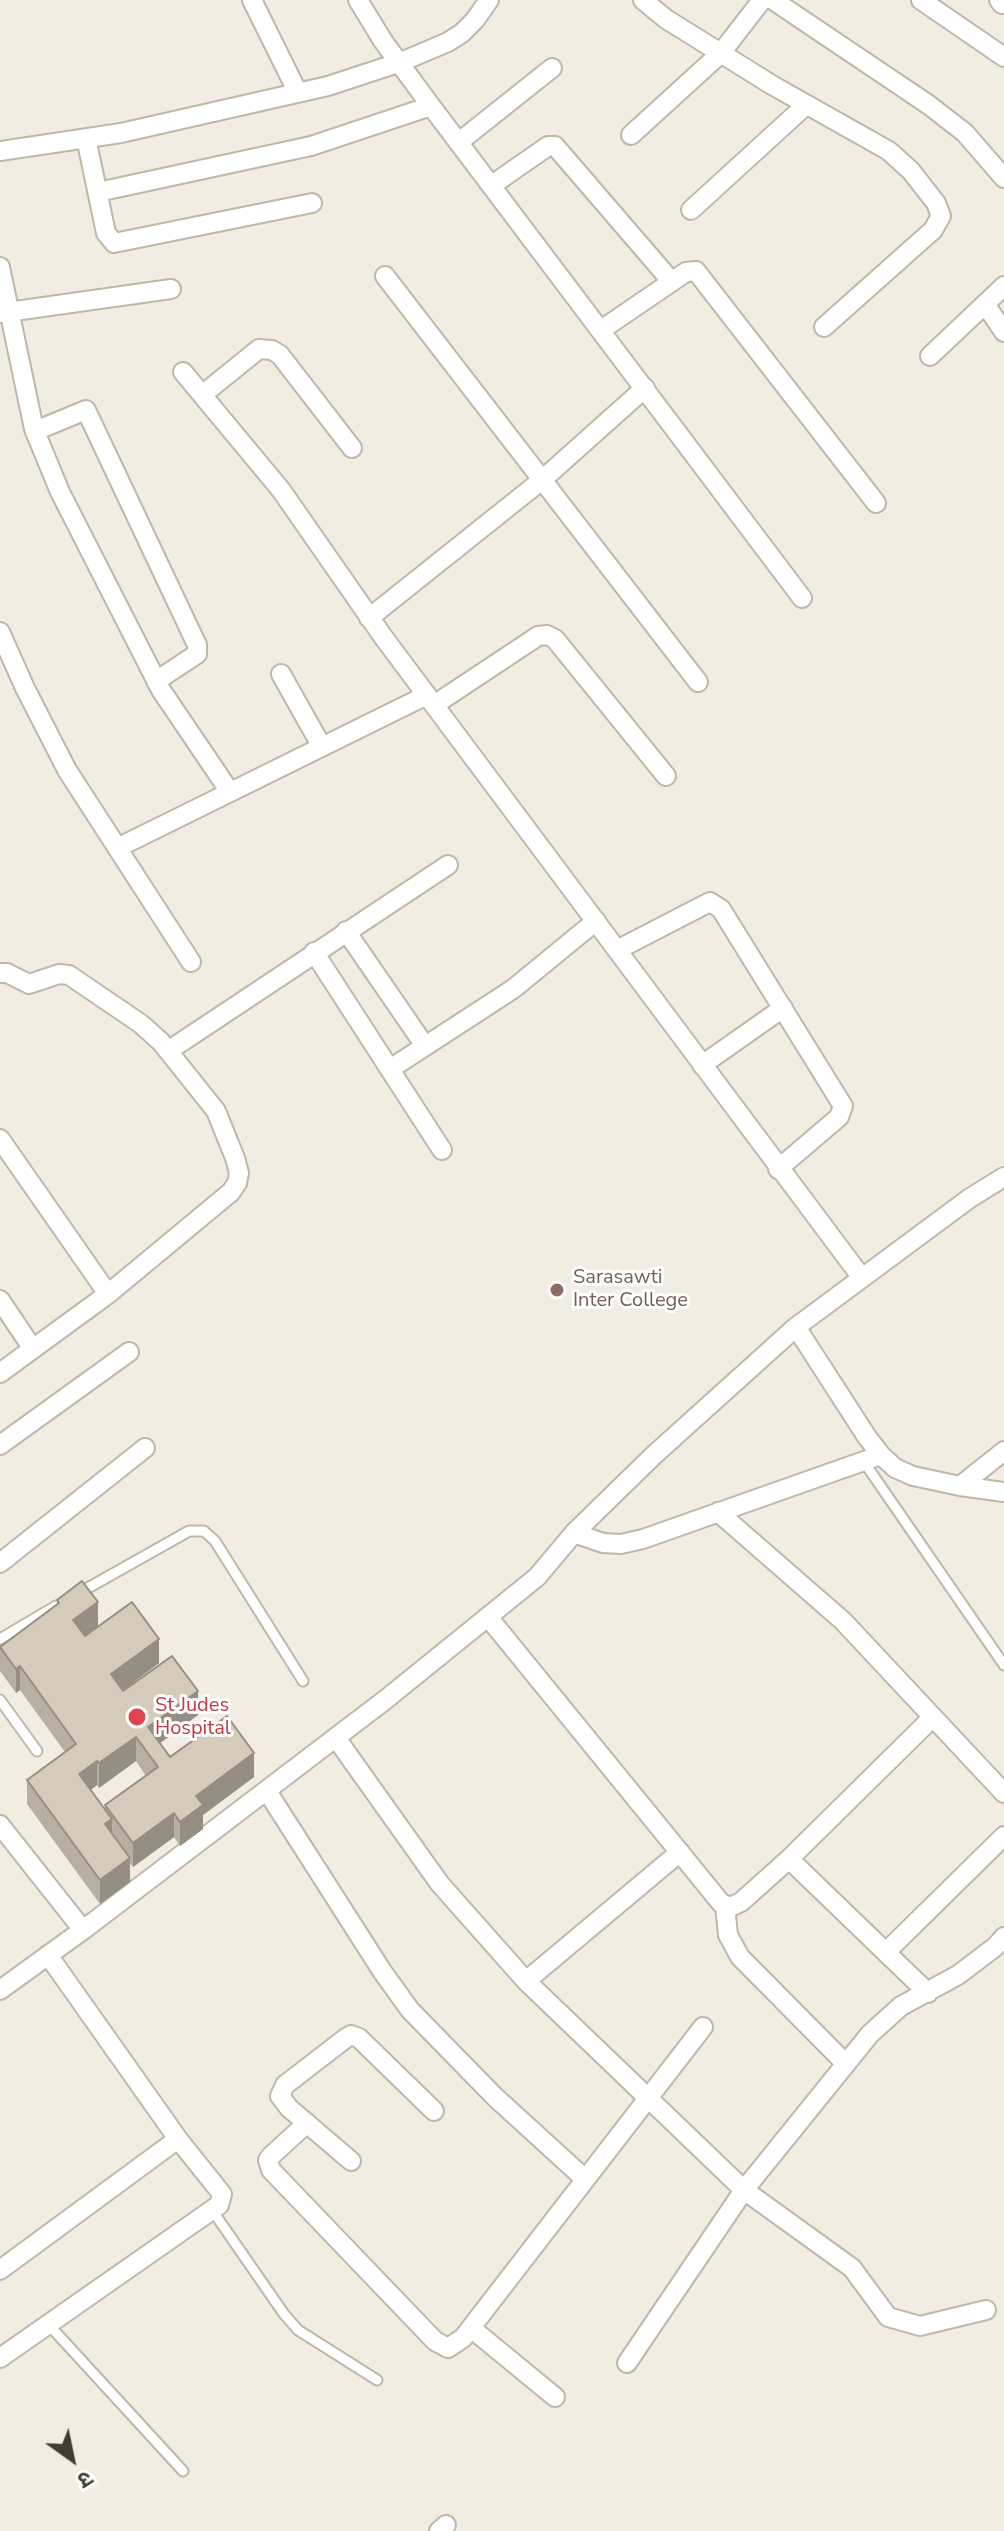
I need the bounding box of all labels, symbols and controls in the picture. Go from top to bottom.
place label: Sarasawti Inter College [573,1266,688,1313]
marker: Sarasawti Inter College [548,1281,566,1299]
place label: St Judes Hospital [155,1694,231,1741]
marker: St Judes Hospital [126,1706,148,1728]
north arrow [32,2419,112,2499]
text: उ [72,2463,99,2495]

